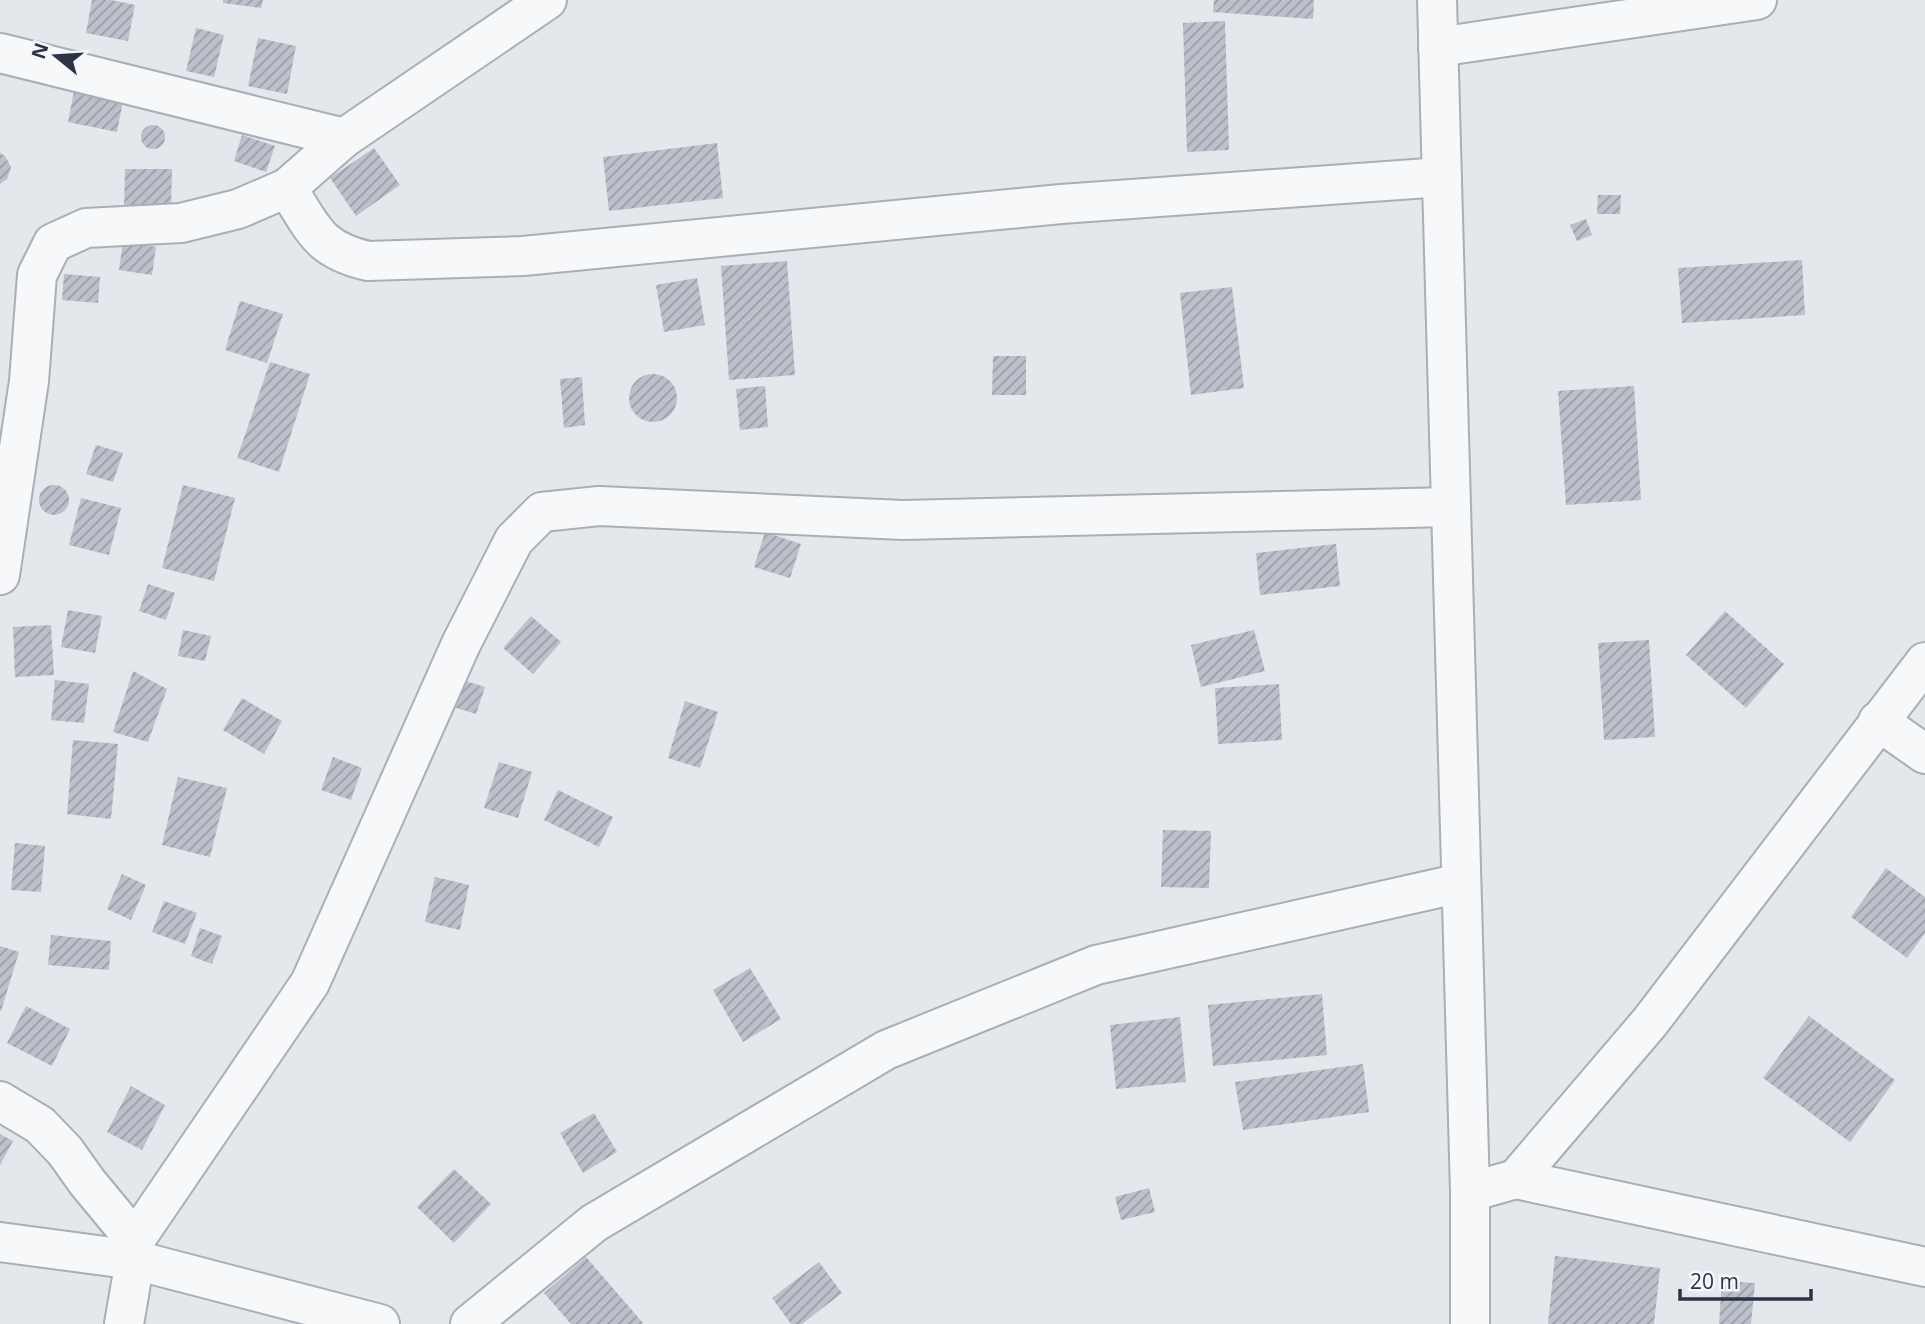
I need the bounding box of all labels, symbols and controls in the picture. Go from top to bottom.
north arrow [21,21,91,91]
text: N [25,39,55,62]
scale bar [1680,1258,1811,1302]
text: 20 m [1690,1267,1739,1295]

